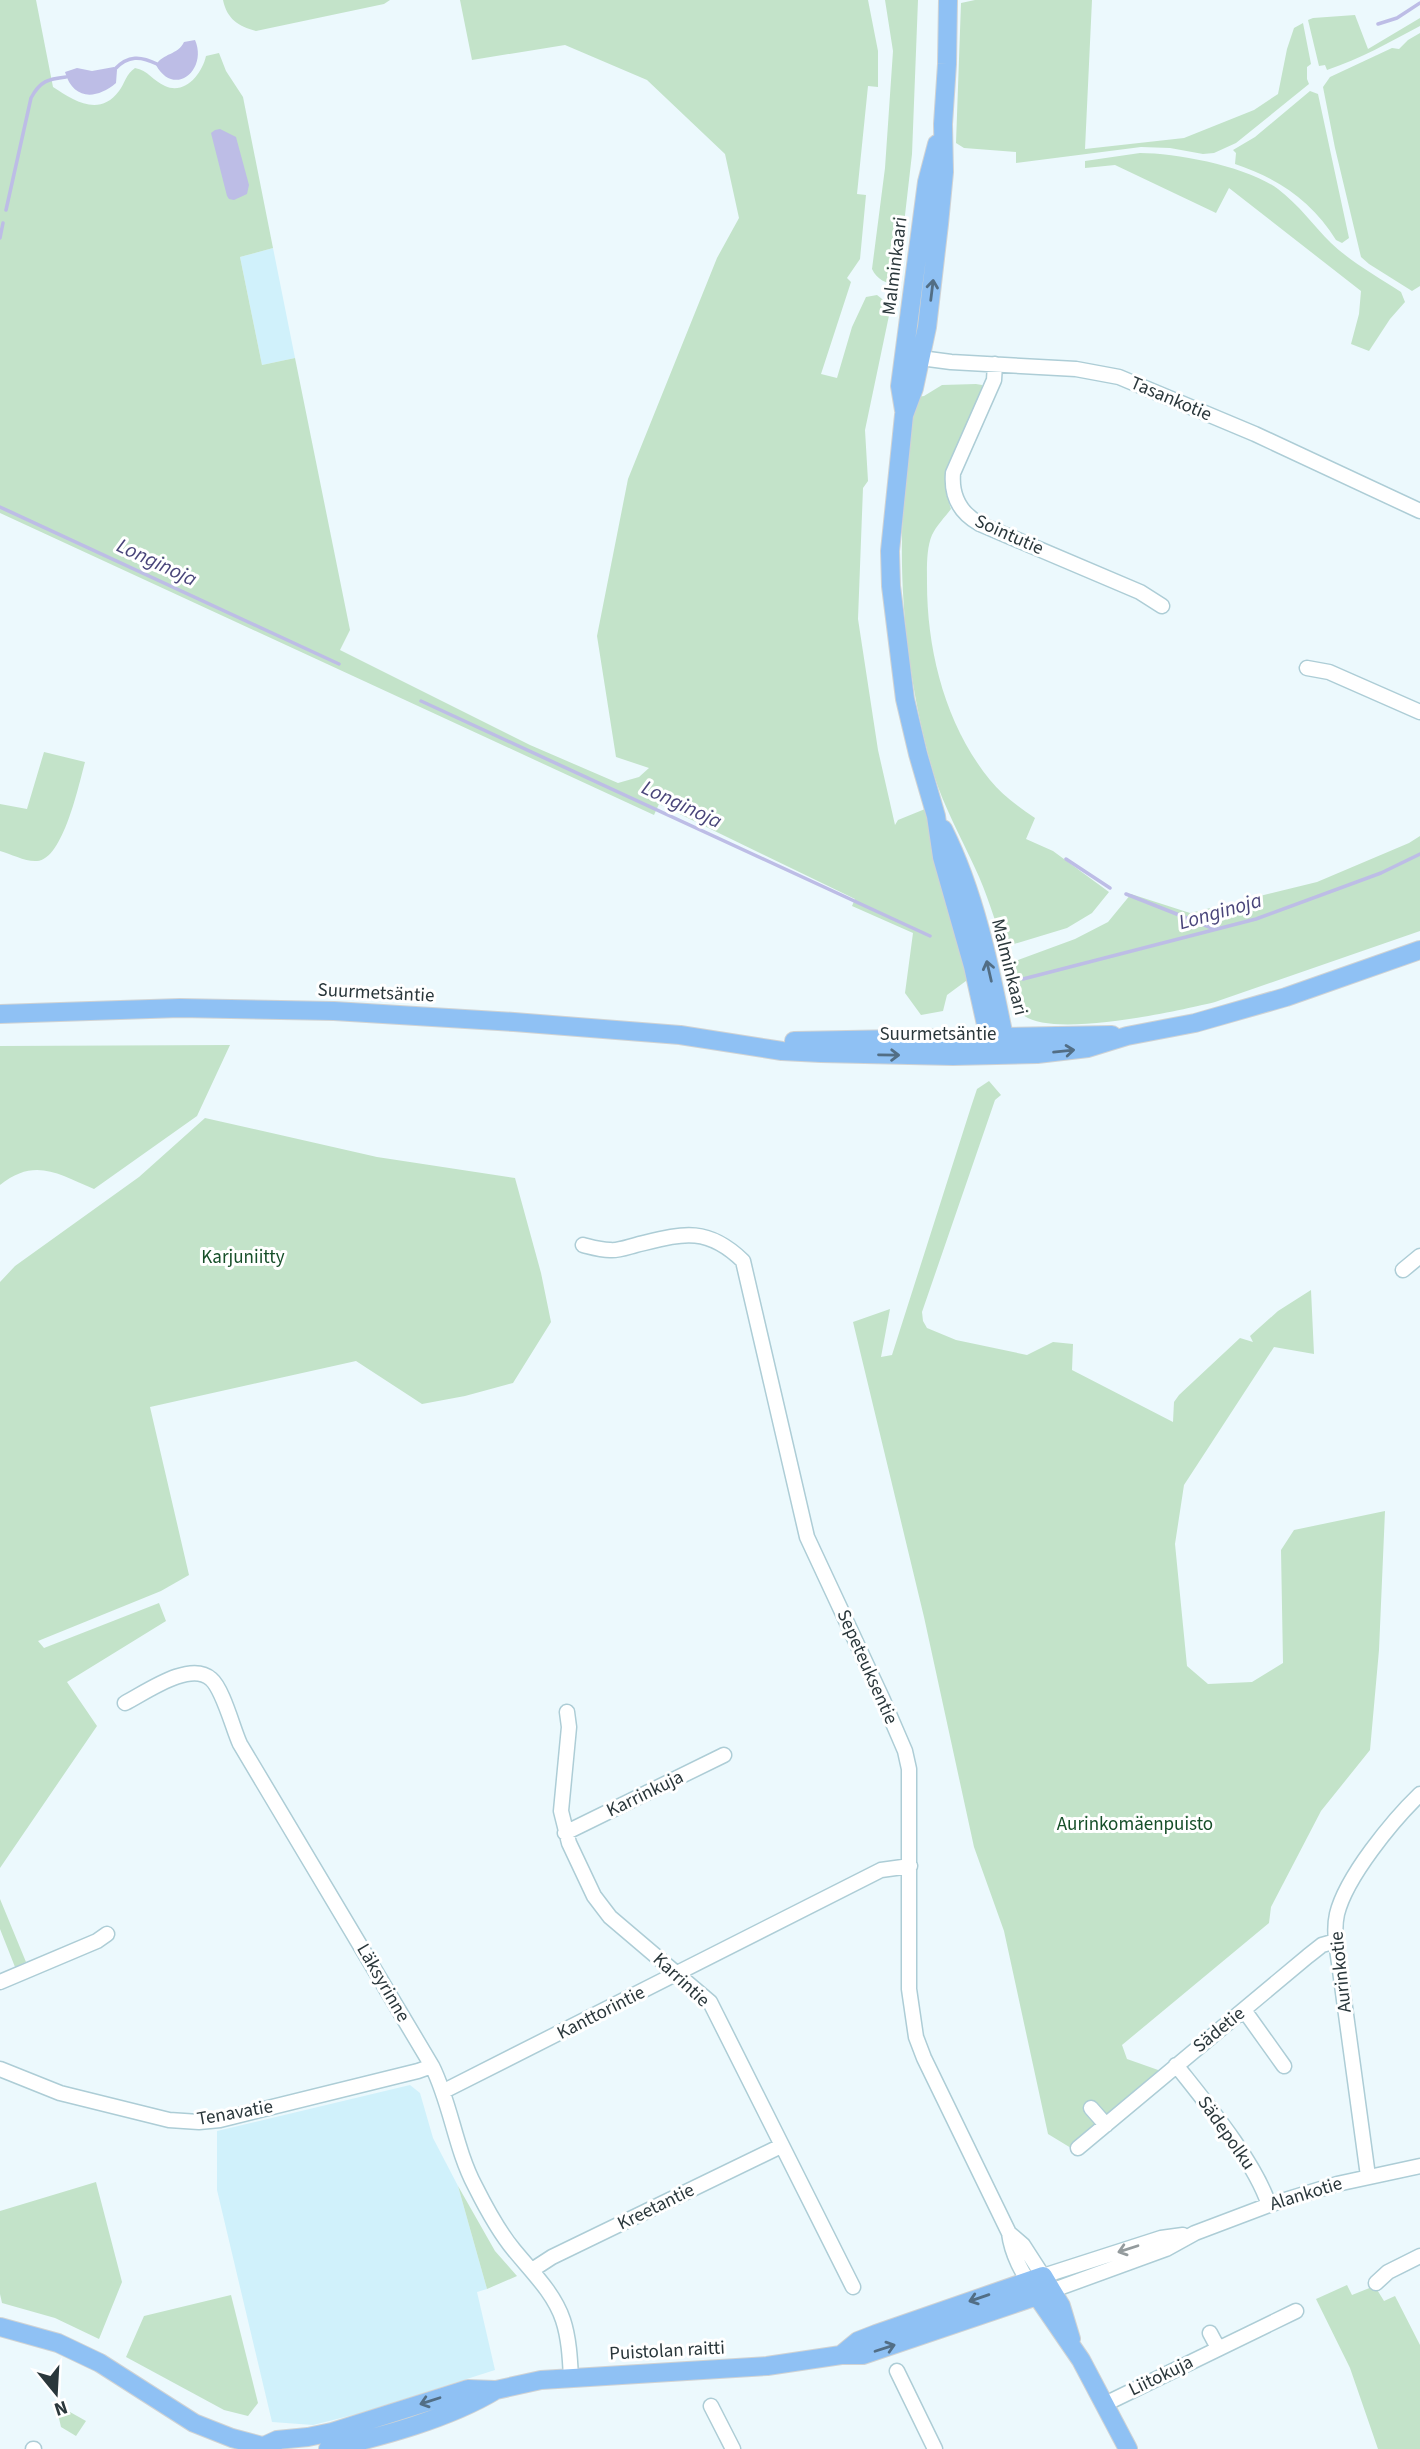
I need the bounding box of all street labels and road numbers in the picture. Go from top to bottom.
street label: Malminkaari [876,215,914,317]
street label: Tasankotie [1126,370,1216,428]
street label: Sointutie [970,508,1048,562]
street label: Malminkaari [984,916,1034,1018]
street label: Suurmetsäntie [317,976,435,1010]
street label: Suurmetsäntie [879,1021,997,1048]
street label: Sepeteuksentie [830,1605,904,1729]
street label: Karrinkuja [602,1764,688,1824]
street label: Aurinkotie [1323,1930,1359,2014]
street label: Läksyrinne [350,1939,416,2027]
street label: Karrintie [646,1946,716,2014]
street label: Kanttorintie [552,1979,650,2047]
street label: Sädetie [1187,2001,1251,2059]
street label: Sädepolku [1191,2090,1261,2176]
street label: Tenavatie [195,2093,275,2133]
street label: Alankotie [1266,2170,1346,2218]
street label: Kreetantie [613,2177,699,2237]
street label: Puistolan raitti [608,2334,726,2368]
street label: Liitokuja [1124,2349,1198,2403]

